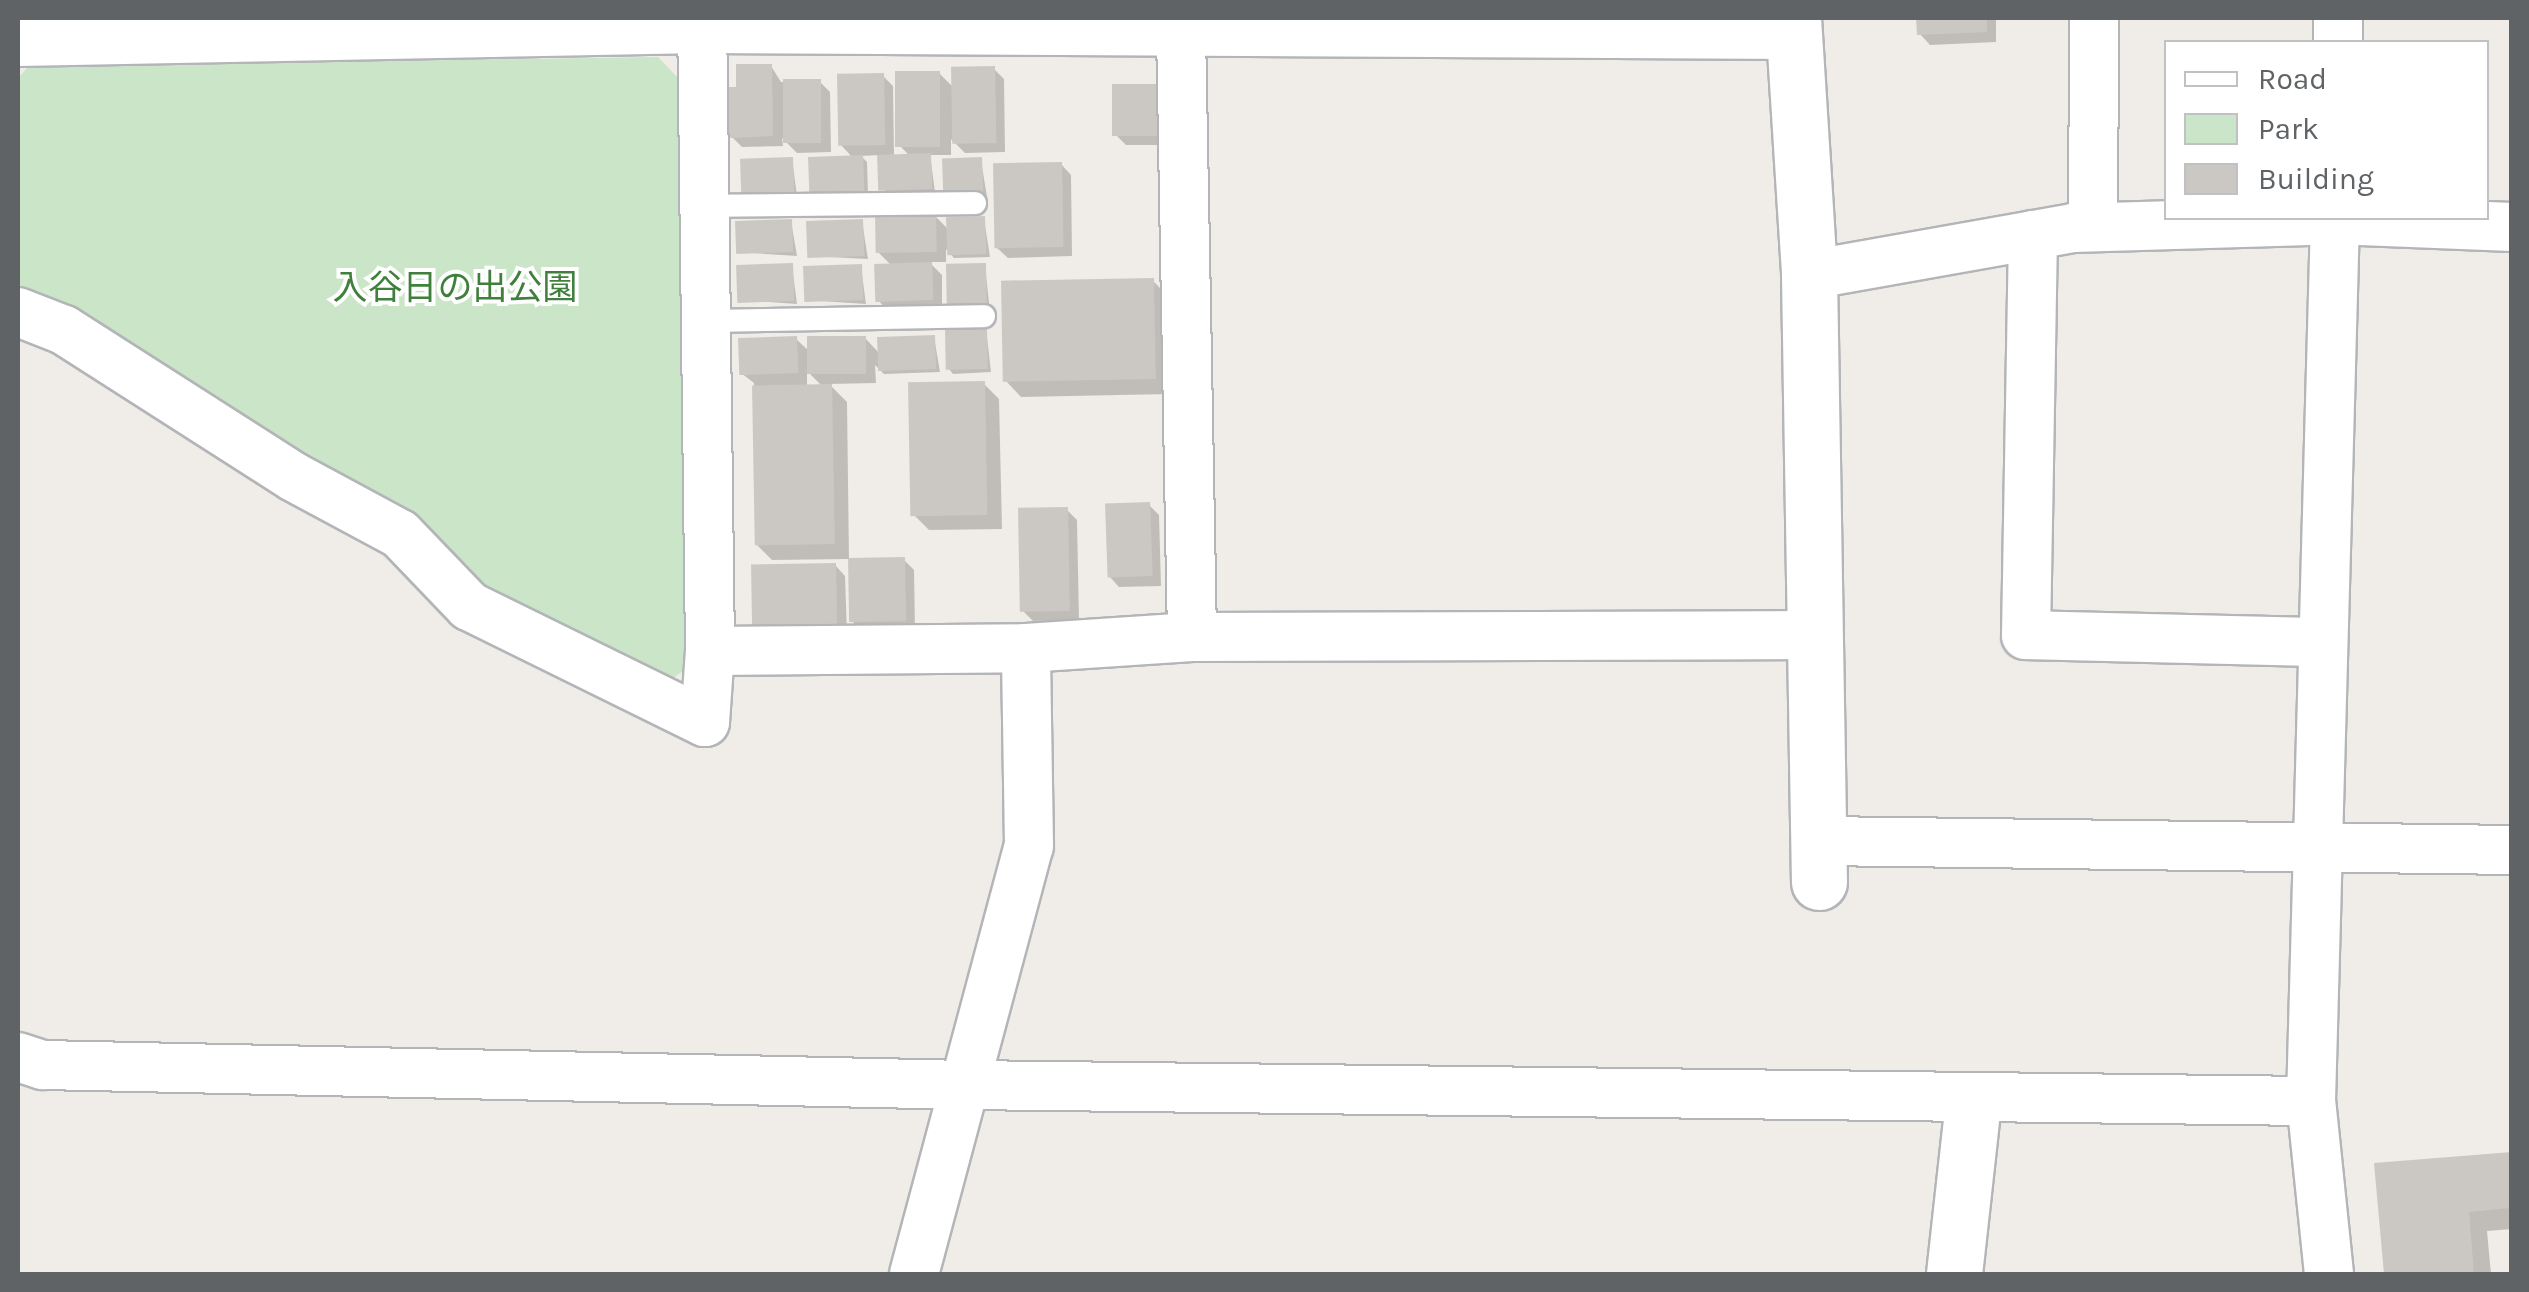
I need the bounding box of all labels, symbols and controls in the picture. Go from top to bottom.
legend [2164,40,2489,220]
text: Road [2258,61,2327,97]
text: Park [2258,111,2319,147]
text: Building [2258,161,2374,197]
park label: 入谷日の出公園 [333,267,577,309]

